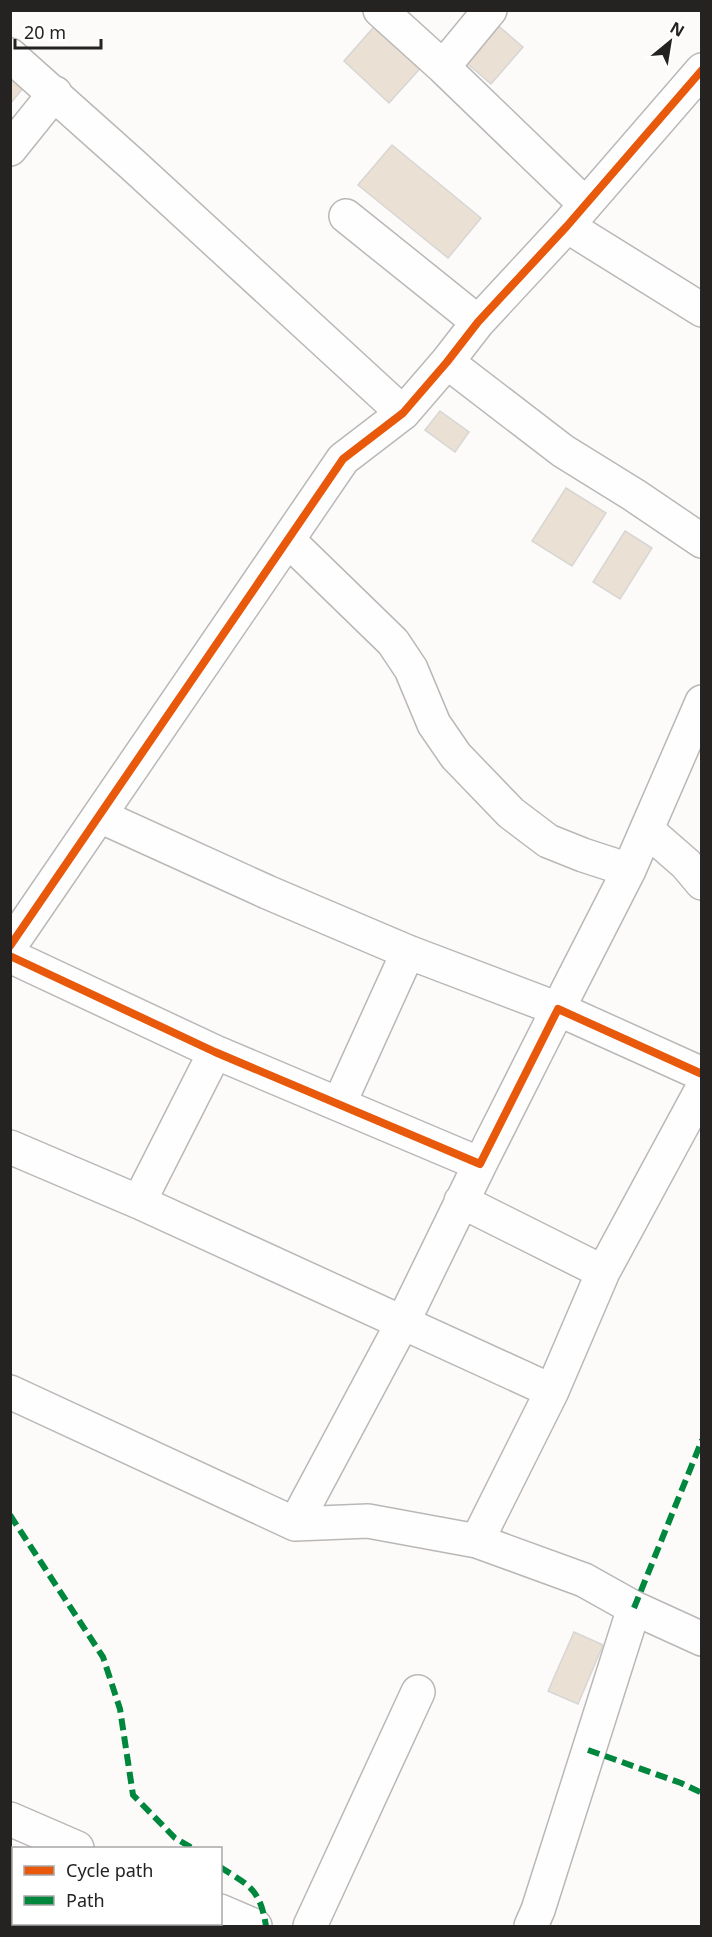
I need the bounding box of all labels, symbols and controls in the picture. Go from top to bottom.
scale bar [15,12,100,50]
north arrow [640,12,700,72]
text: N [666,16,689,42]
text: 20 m [24,20,66,44]
legend [12,1847,222,1925]
text: Cycle path [66,1858,153,1882]
text: Path [66,1888,105,1912]

